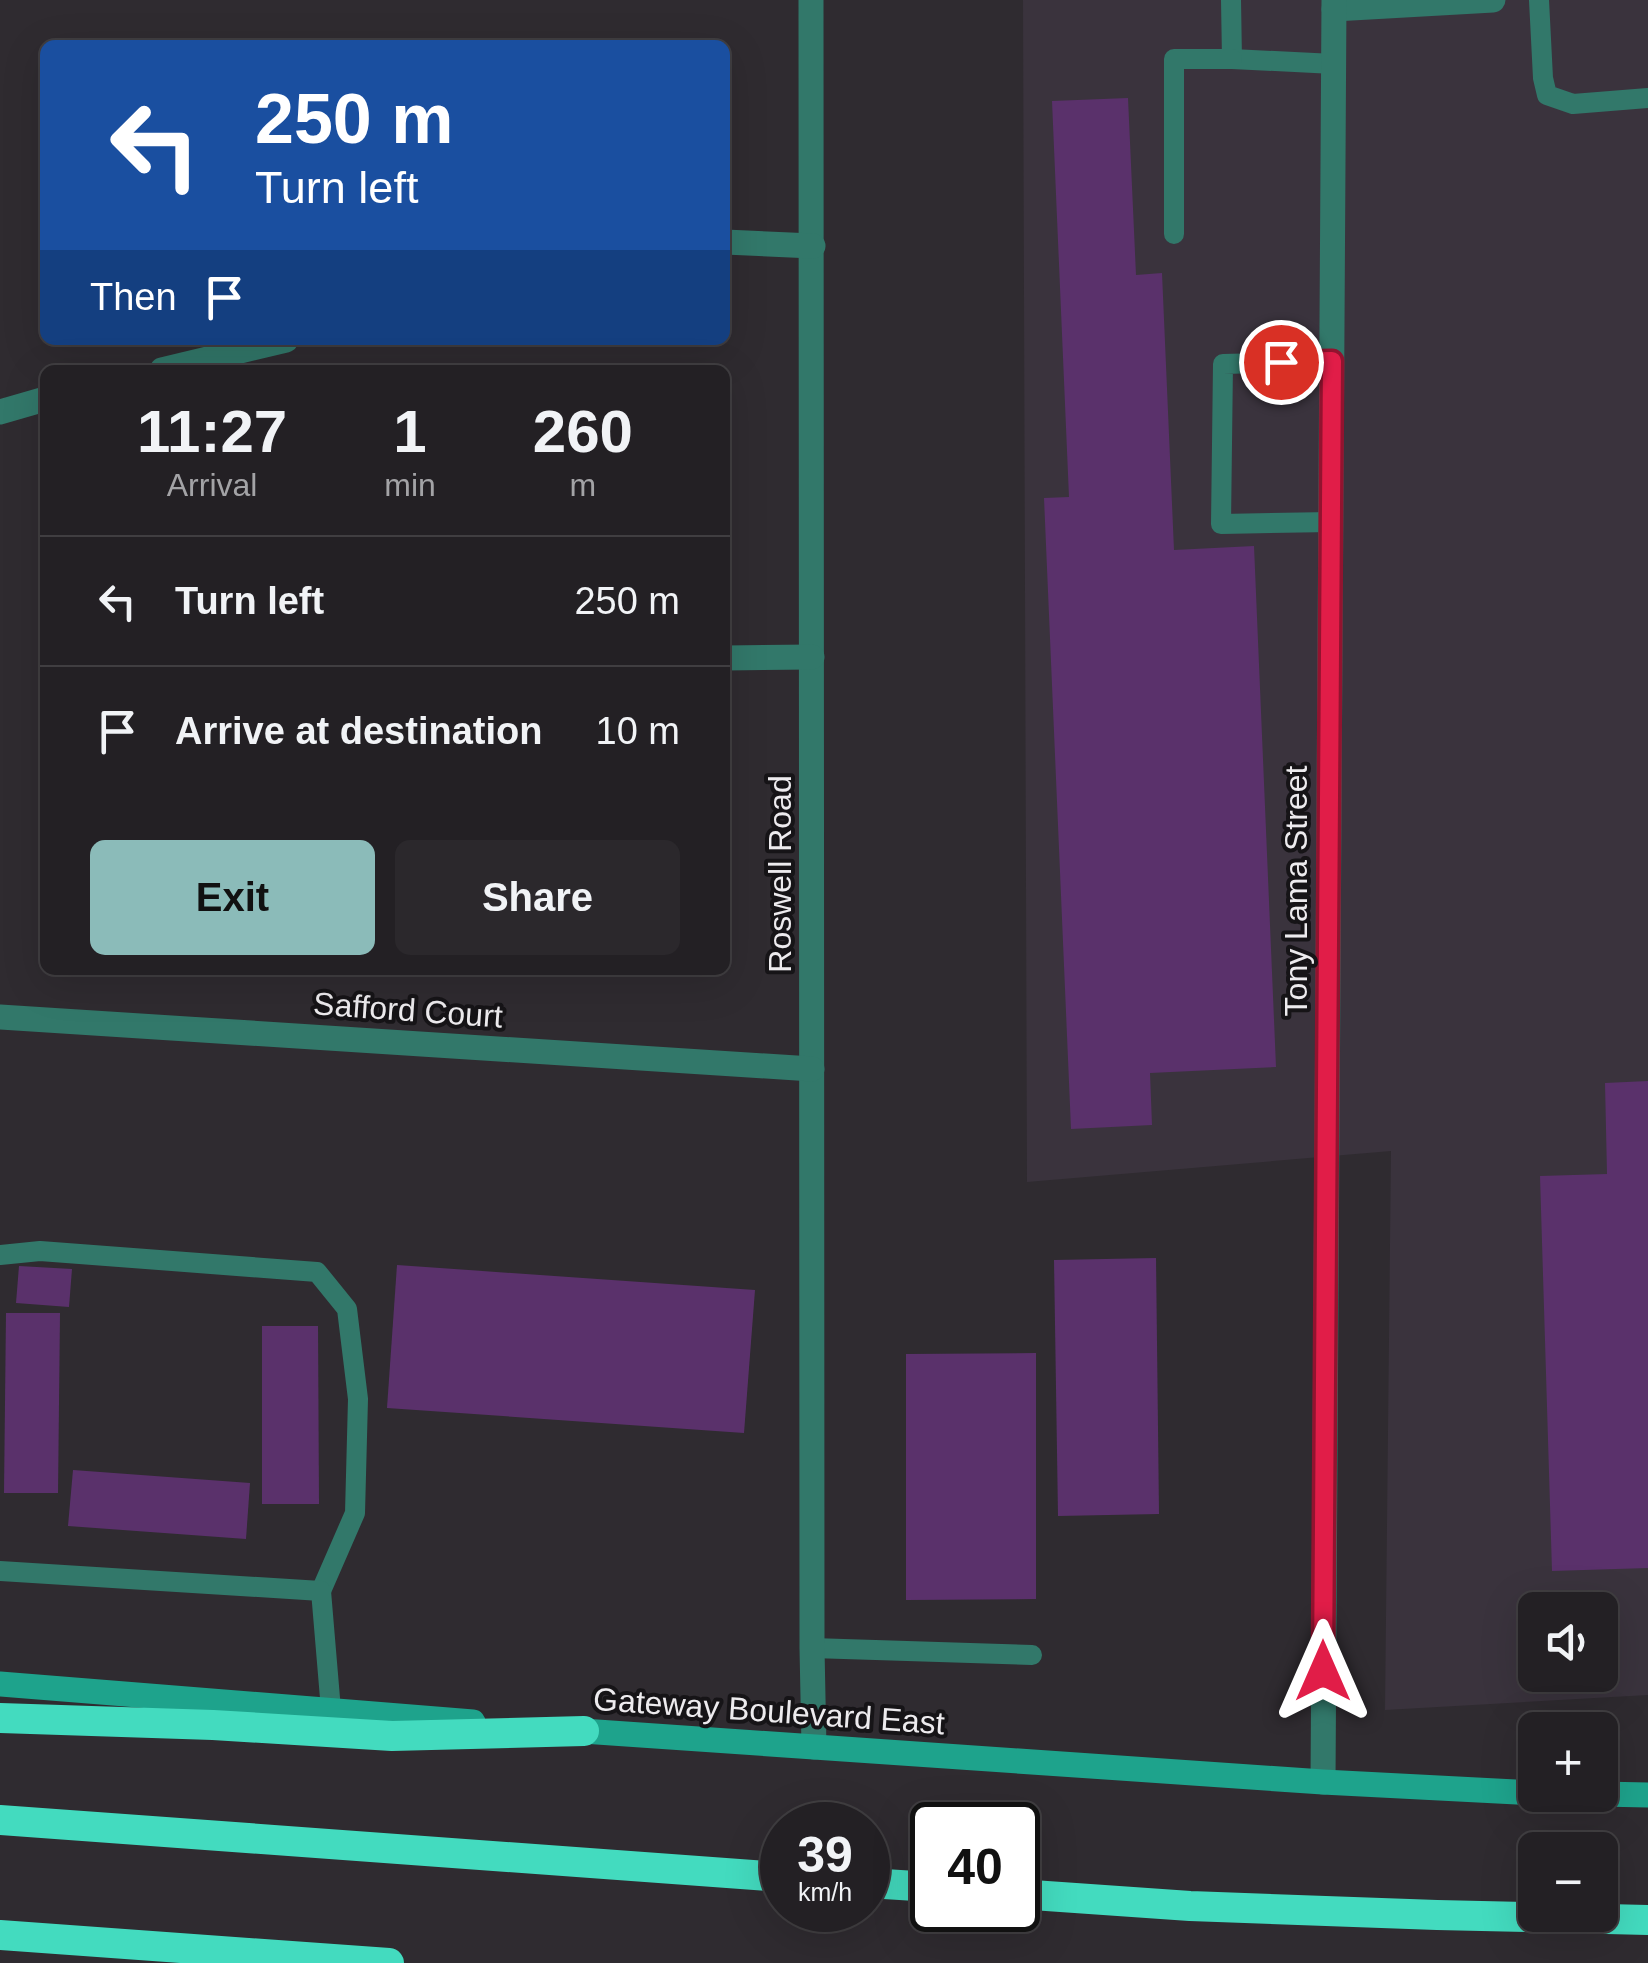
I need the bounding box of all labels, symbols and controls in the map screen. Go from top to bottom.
icon: left [90,80,220,210]
text: 250 m [255,80,453,158]
text: Turn left [255,162,418,213]
icon: arrive [197,270,252,325]
text: Then [90,276,177,318]
pin [1239,320,1324,405]
icon: arrive [1254,335,1309,390]
text: 11:27 [137,398,287,465]
text: 1 [393,398,427,465]
text: 260 [533,398,633,465]
text: Arrival [167,467,257,503]
text: min [384,467,436,503]
text: m [570,467,596,503]
icon: left [90,574,145,629]
text: Turn left [175,580,324,622]
text: 250 m [574,580,680,622]
icon: arrive [90,704,145,759]
text: Arrive at destination [175,710,542,752]
text: 10 m [596,710,680,752]
street label: Tony Lama Street [1278,765,1314,1016]
street label: Roswell Road [762,775,798,973]
button: Exit [90,840,375,955]
button: Share [395,840,680,955]
street label: Safford Court [312,985,504,1035]
map controls [1518,1592,1618,1932]
button: sound [1518,1592,1618,1692]
position arrow [1271,1619,1375,1723]
street label: Gateway Boulevard East [592,1681,946,1741]
button: + [1518,1712,1618,1812]
speed limit sign: 40 [910,1802,1040,1932]
text: 39 [797,1827,853,1883]
button: − [1518,1832,1618,1932]
text: km/h [798,1878,852,1906]

